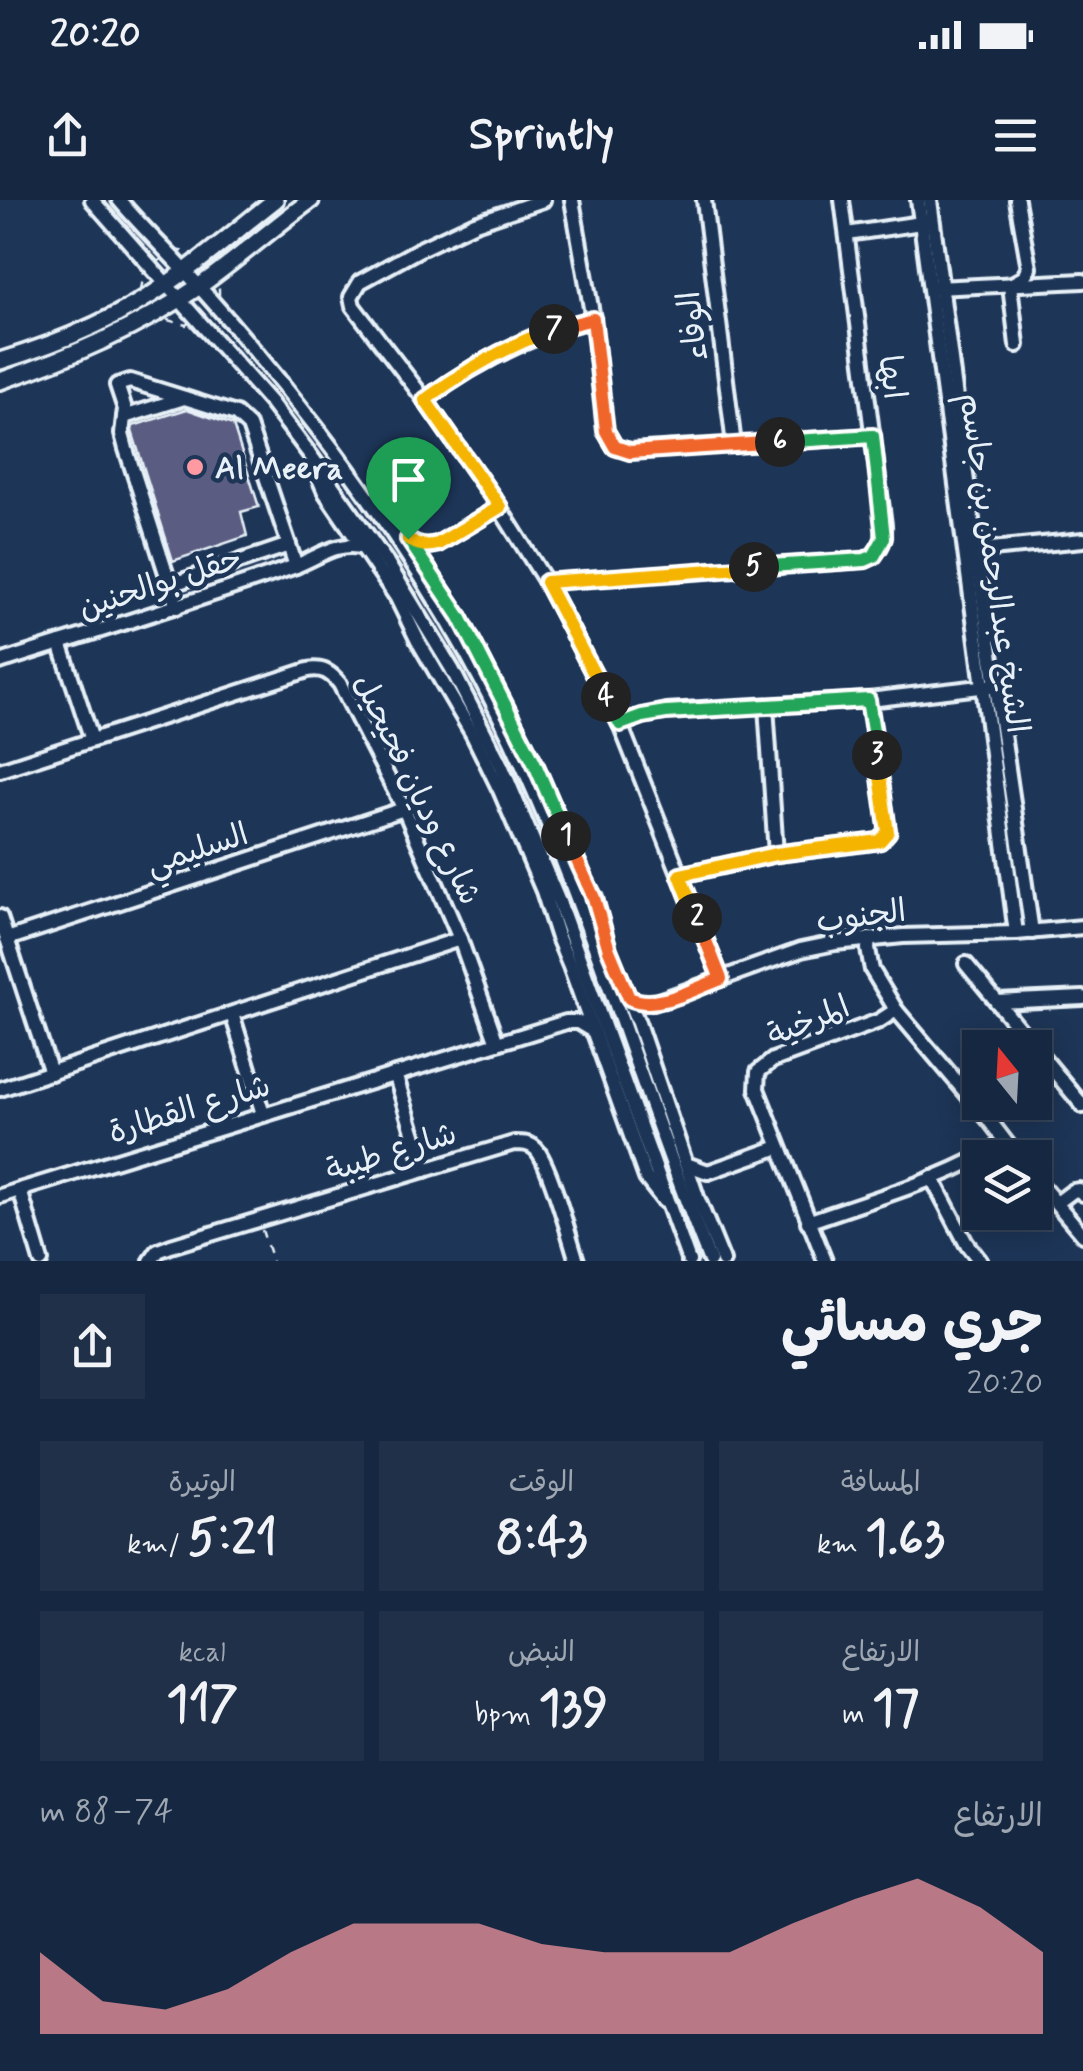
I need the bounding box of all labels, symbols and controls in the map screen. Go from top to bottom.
text: 20:20 [50,11,141,60]
text: Sprintly [469,106,614,165]
icon: share [40,108,95,163]
icon: menu [988,108,1043,163]
street label: الوفاء [669,288,719,363]
pin: 7 [529,304,579,354]
text: 7 [546,310,563,347]
street label: ابها [867,352,915,402]
street label: الشيخ عبدالرحمن بن جاسم [947,390,1038,736]
pin: 6 [755,417,805,467]
text: 6 [773,423,787,460]
pin [366,437,451,540]
place label: Al Meera [215,448,343,490]
icon: arrive [381,452,436,507]
marker: Al Meera [184,456,206,478]
street label: حقل بوالحنين [74,538,248,630]
pin: 5 [729,542,779,592]
text: 5 [746,548,762,585]
street label: شارع وديان فحيحيل [342,667,490,912]
pin: 4 [581,672,631,722]
text: 4 [598,678,614,715]
pin: 3 [852,730,902,780]
text: 3 [871,736,883,773]
pin: 1 [541,811,591,861]
street label: السليمي [141,814,256,891]
text: 1 [560,817,572,854]
street label: الجنوب [814,891,909,943]
pin: 2 [672,893,722,943]
text: 2 [690,899,704,936]
street label: المرخية [761,986,856,1057]
north arrow [962,1030,1052,1120]
map controls [962,1030,1052,1230]
street label: شارع القطارة [103,1065,276,1154]
street label: شارع طيبة [321,1113,462,1193]
button: layers [962,1140,1052,1230]
text: جري مسائي [781,1289,1043,1361]
button: share [40,1294,145,1399]
text: 20:20 [966,1363,1043,1405]
text: الوتيرة [168,1465,236,1502]
text: الوقت [509,1465,574,1502]
text: المسافة [841,1465,921,1502]
text: 5:21 [188,1506,277,1572]
text: 8:43 [496,1506,587,1572]
text: 1.63 [865,1506,945,1572]
text: /km [127,1527,188,1564]
text: km [817,1527,865,1564]
text: kcal [179,1635,226,1672]
text: النبض [508,1635,575,1672]
text: الارتفاع [842,1635,920,1672]
text: 117 [166,1672,238,1738]
text: 139 [539,1676,608,1742]
text: 17 [872,1676,920,1742]
text: bpm [475,1697,539,1734]
text: m [842,1697,872,1734]
text: 74–88 m [40,1791,173,1833]
text: الارتفاع [953,1796,1043,1838]

